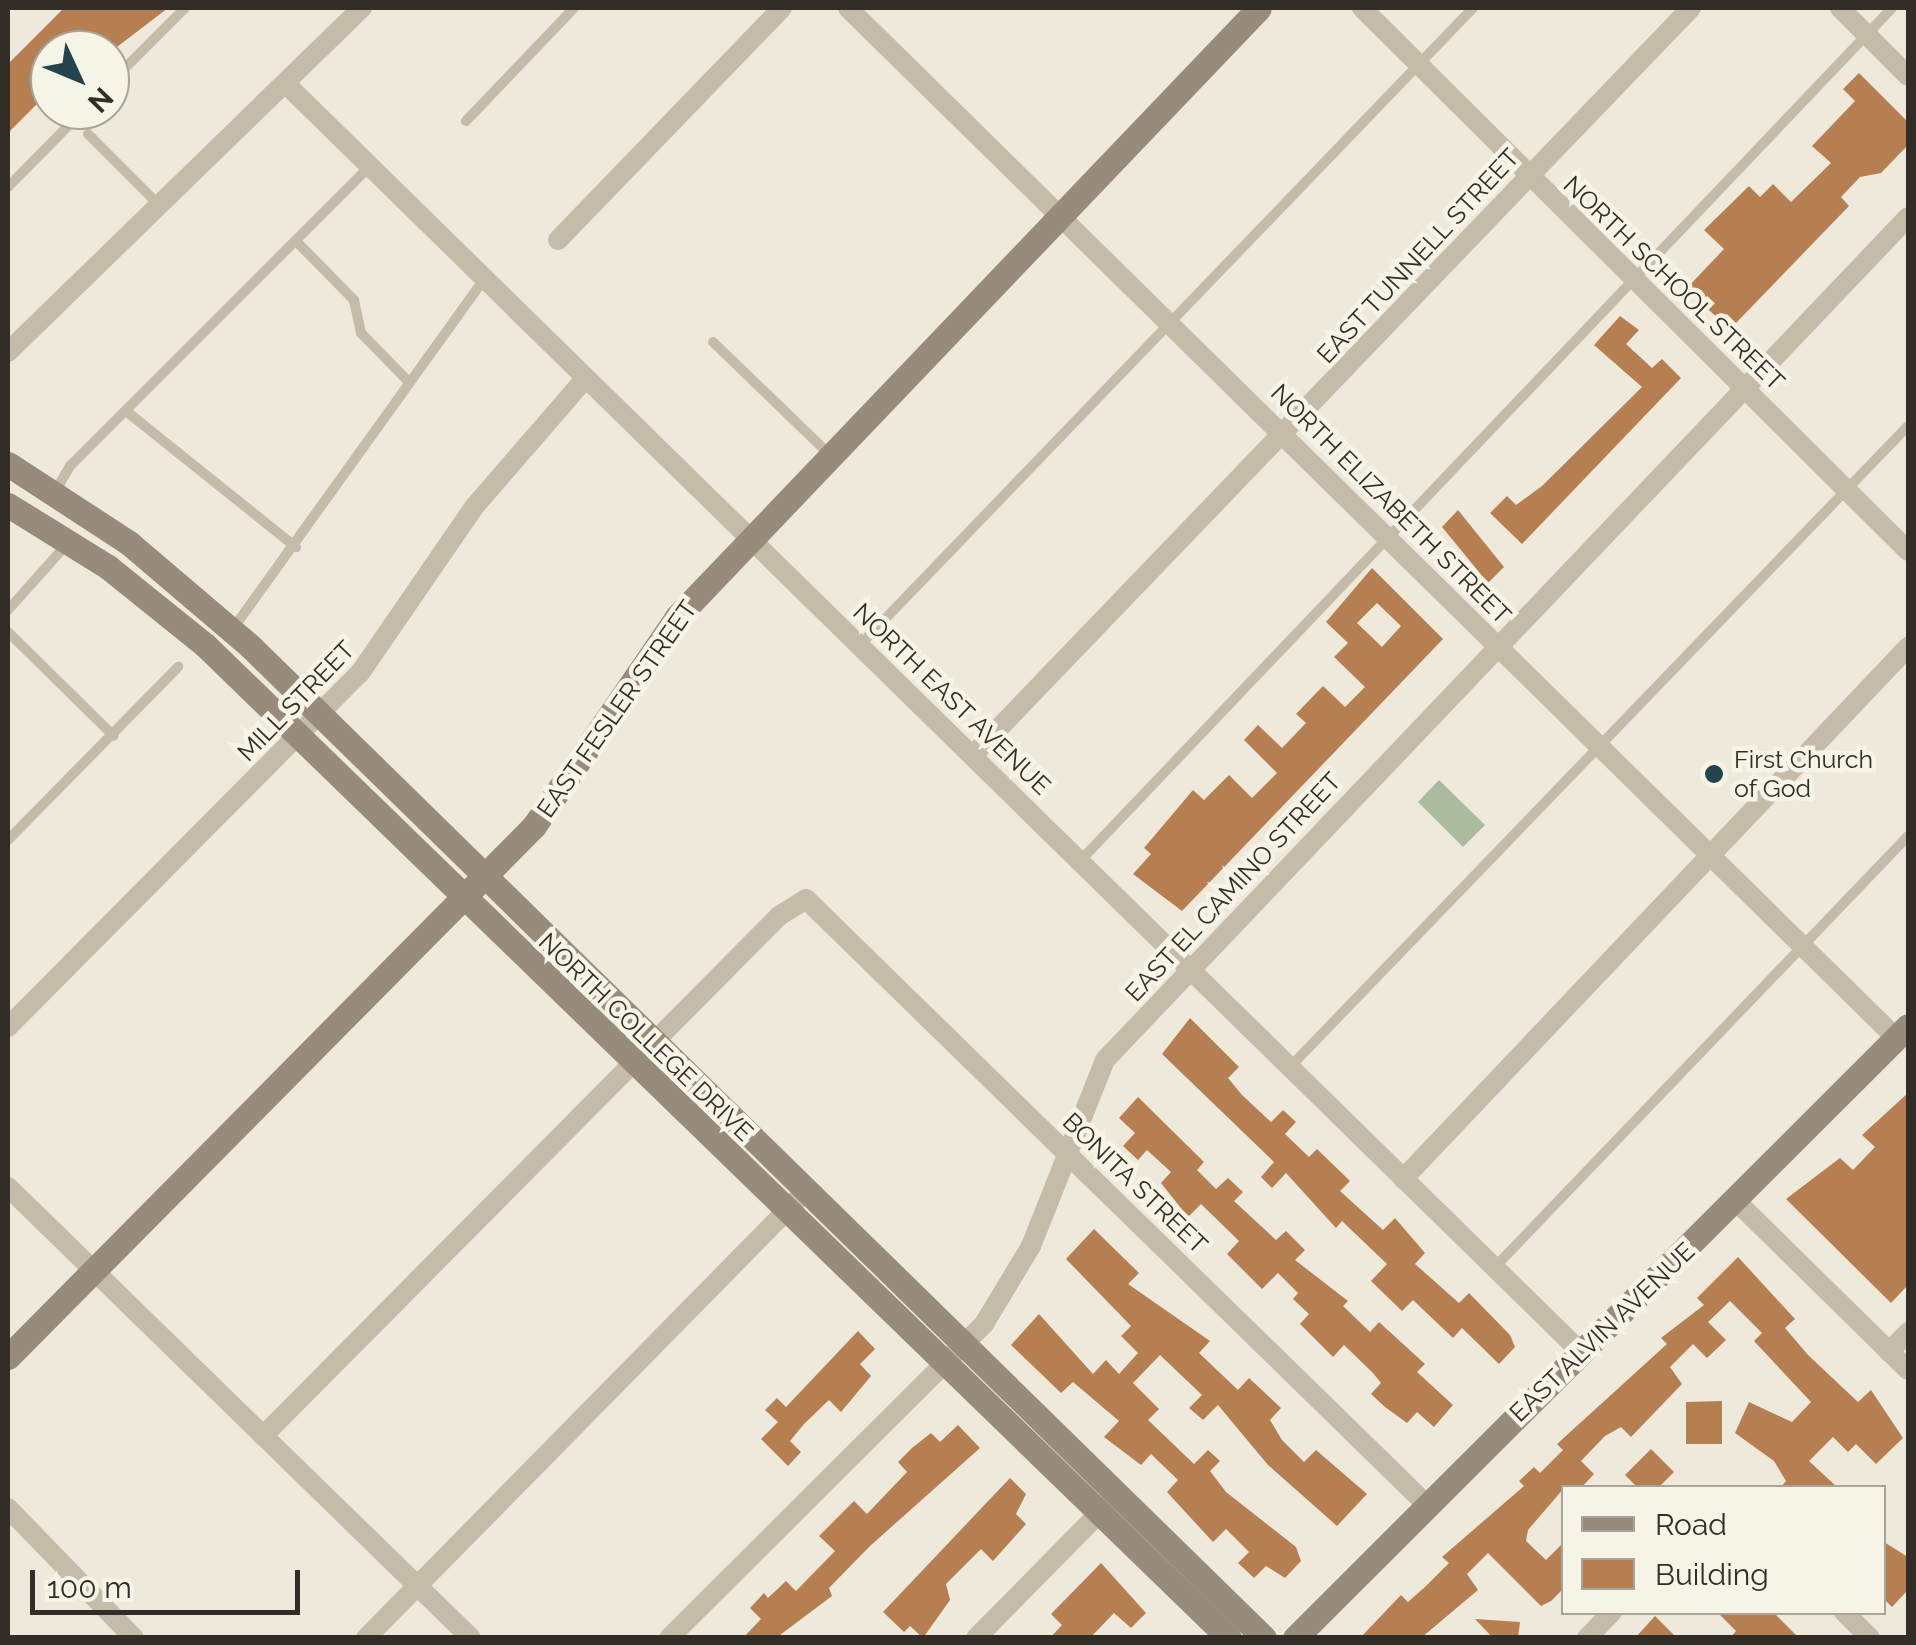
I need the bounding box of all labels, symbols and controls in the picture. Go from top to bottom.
north arrow [30,30,130,130]
text: N [81,81,120,119]
street label: EAST TUNNELL STREET [1310,142,1526,370]
street label: NORTH SCHOOL STREET [1557,169,1791,397]
street label: NORTH ELIZABETH STREET [1265,378,1517,630]
street label: EAST FESLER STREET [531,594,703,824]
street label: NORTH EAST AVENUE [847,597,1057,801]
street label: MILL STREET [231,634,361,768]
place label: First Church of God [1734,745,1873,804]
marker: First Church of God [1703,763,1725,785]
street label: EAST EL CAMINO STREET [1119,766,1347,1008]
street label: NORTH COLLEGE DRIVE [533,927,759,1147]
street label: BONITA STREET [1056,1106,1214,1260]
street label: EAST ALVIN AVENUE [1503,1235,1701,1429]
legend [1561,1485,1886,1615]
text: Road [1655,1507,1727,1542]
scale bar [35,1550,305,1612]
text: Building [1655,1557,1769,1592]
text: 100 m [47,1570,132,1605]

